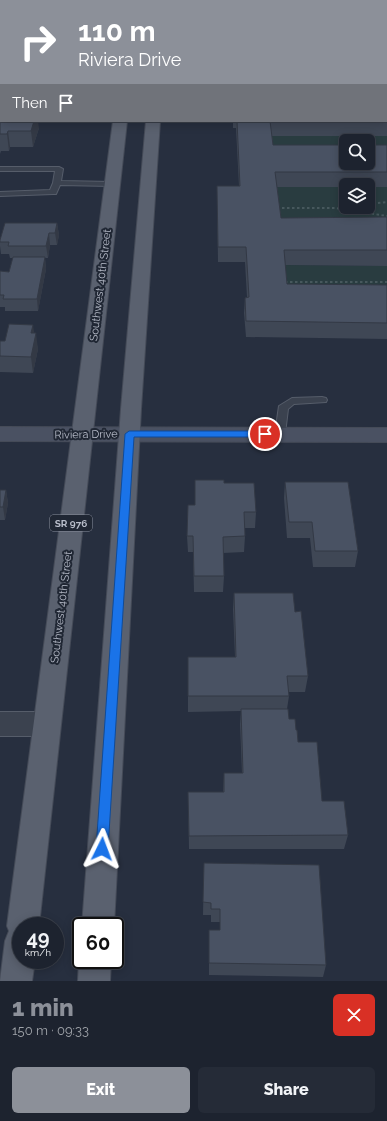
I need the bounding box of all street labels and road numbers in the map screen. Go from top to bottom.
street label: Southwest 40th Street [87,228,114,342]
street label: Riviera Drive [54,427,118,442]
road number: SR 976 [50,515,92,531]
street label: Southwest 40th Street [48,550,75,664]

